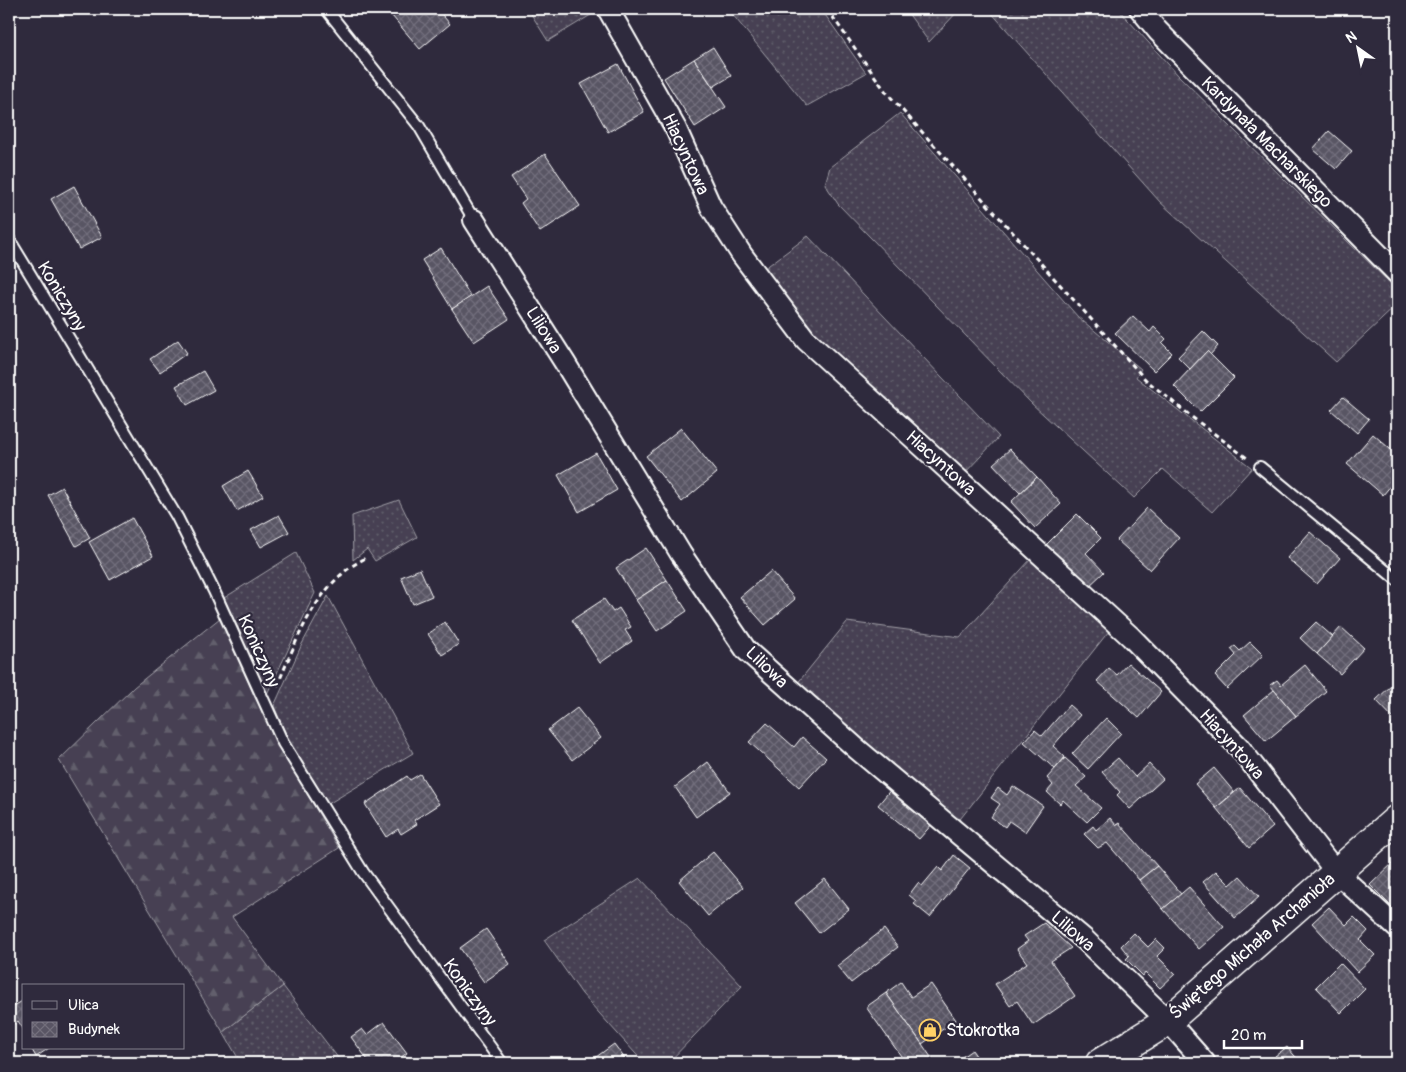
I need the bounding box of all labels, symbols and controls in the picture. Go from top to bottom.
north arrow [1334,22,1384,72]
text: N [1343,28,1360,47]
street label: Kardynała Macharskiego [1196,72,1338,213]
street label: Hiacyntowa [657,110,714,199]
street label: Koniczyny [32,257,92,336]
street label: Liliowa [520,303,567,358]
street label: Hiacyntowa [901,426,981,501]
street label: Koniczyny [232,611,285,692]
street label: Liliowa [740,641,793,693]
street label: Hiacyntowa [1194,704,1269,784]
street label: Świętego Michała Archanioła [1165,868,1340,1025]
street label: Liliowa [1046,906,1099,957]
street label: Koniczyny [438,954,502,1031]
legend [22,984,185,1050]
text: Ulica [68,996,99,1015]
scale bar [1224,1017,1301,1049]
shop icon: Stokrotka [918,1018,942,1042]
place label: Stokrotka [946,1019,1020,1042]
text: Budynek [68,1020,121,1039]
text: 20 m [1231,1026,1266,1045]

